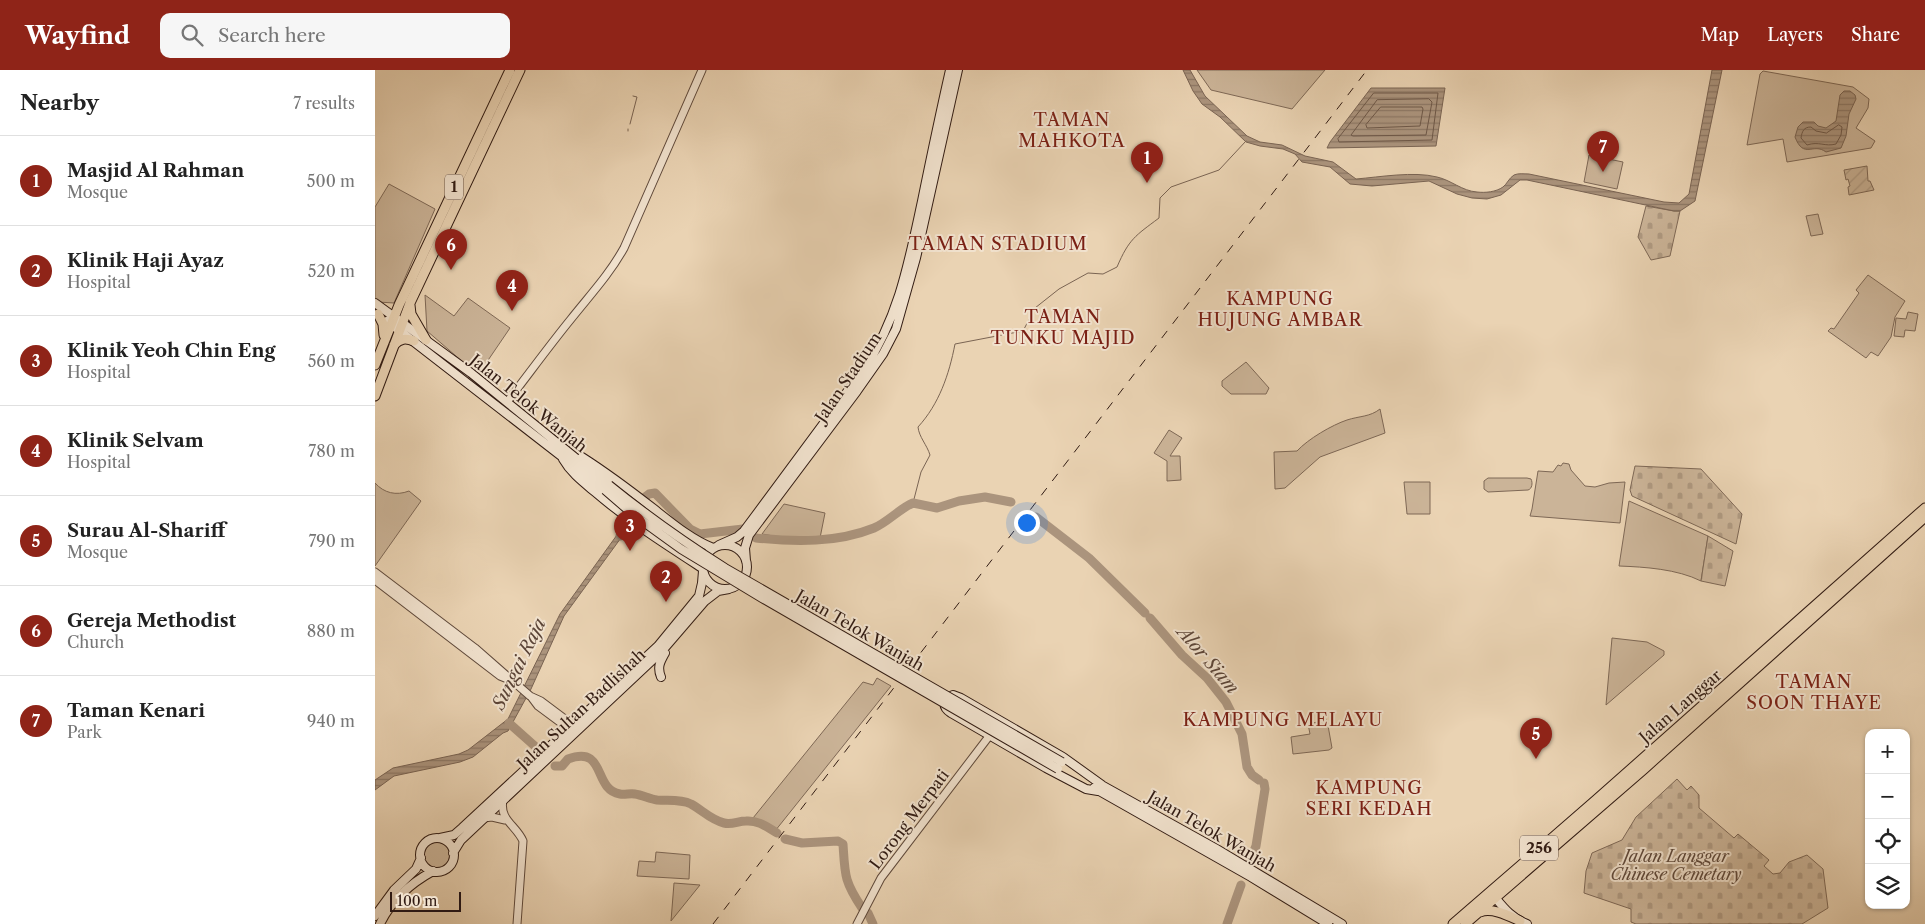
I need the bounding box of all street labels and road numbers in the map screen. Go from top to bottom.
road number: 1 [445,174,463,200]
street label: Jalan Stadium [809,328,886,428]
street label: Jalan Telok Wanjah [464,348,592,456]
street label: Jalan Telok Wanjah [790,584,928,675]
street label: Jalan Sultan Badlishah [510,644,649,776]
street label: Jalan Langgar [1633,665,1725,749]
street label: Lorong Merpati [865,765,953,873]
street label: Jalan Telok Wanjah [1142,785,1280,876]
road number: 256 [1520,836,1558,860]

